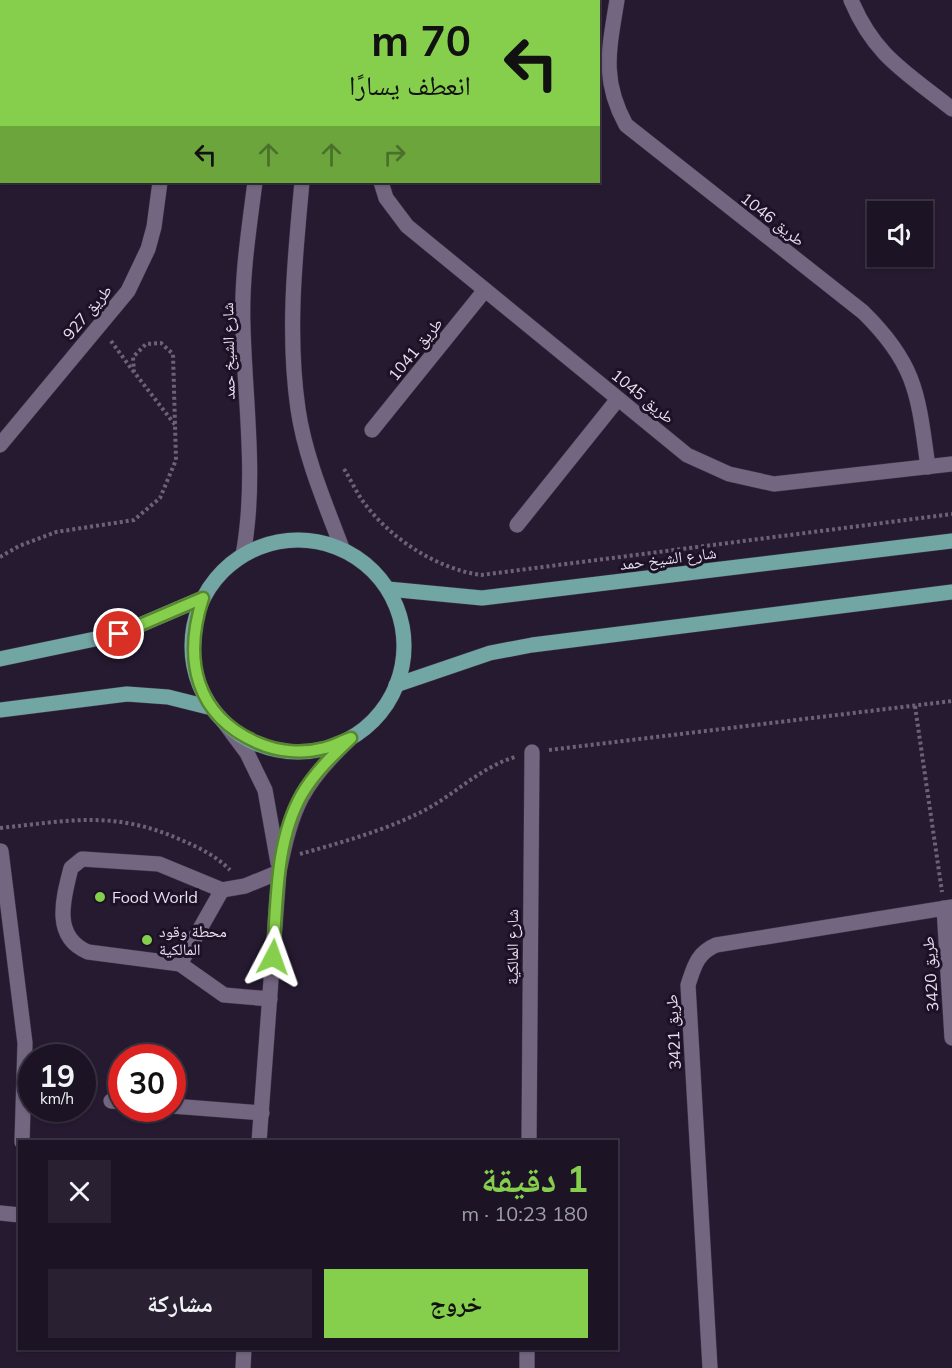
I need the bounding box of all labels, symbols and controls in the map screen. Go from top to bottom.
text: 70 m [371,14,471,67]
icon: left [492,24,570,102]
text: انعطف يسارًا [349,68,471,102]
icon: left [189,138,222,171]
icon: ahead [252,138,285,171]
icon: ahead [315,138,348,171]
icon: right [378,138,411,171]
street label: طريق 1046 [737,188,809,251]
map controls [867,201,933,267]
button: sound [867,201,933,267]
street label: طريق 927 [58,280,117,344]
street label: شارع الشيخ حمد [217,302,240,400]
street label: طريق 1041 [384,313,447,385]
street label: طريق 1045 [607,365,679,428]
street label: شارع الشيخ حمد [618,542,718,575]
pin [93,608,144,659]
icon: arrive [102,617,135,650]
place label: Food World [112,887,198,907]
marker: Food World [93,890,107,904]
street label: شارع المالكية [502,909,523,985]
place label: محطة وقود المالكية [159,921,227,959]
position arrow [241,925,305,989]
marker: محطة وقود المالكية [140,933,154,947]
street label: طريق 3420 [917,936,944,1012]
street label: طريق 3421 [661,994,686,1070]
speed limit sign: 30 [108,1044,186,1122]
text: 19 [39,1057,75,1095]
text: km/h [40,1089,74,1108]
text: 1 دقيقة [481,1156,588,1201]
button: close [48,1160,111,1223]
text: 180 m · 10:23 [462,1201,588,1226]
button: مشاركة [48,1269,312,1338]
button: خروج [324,1269,588,1338]

